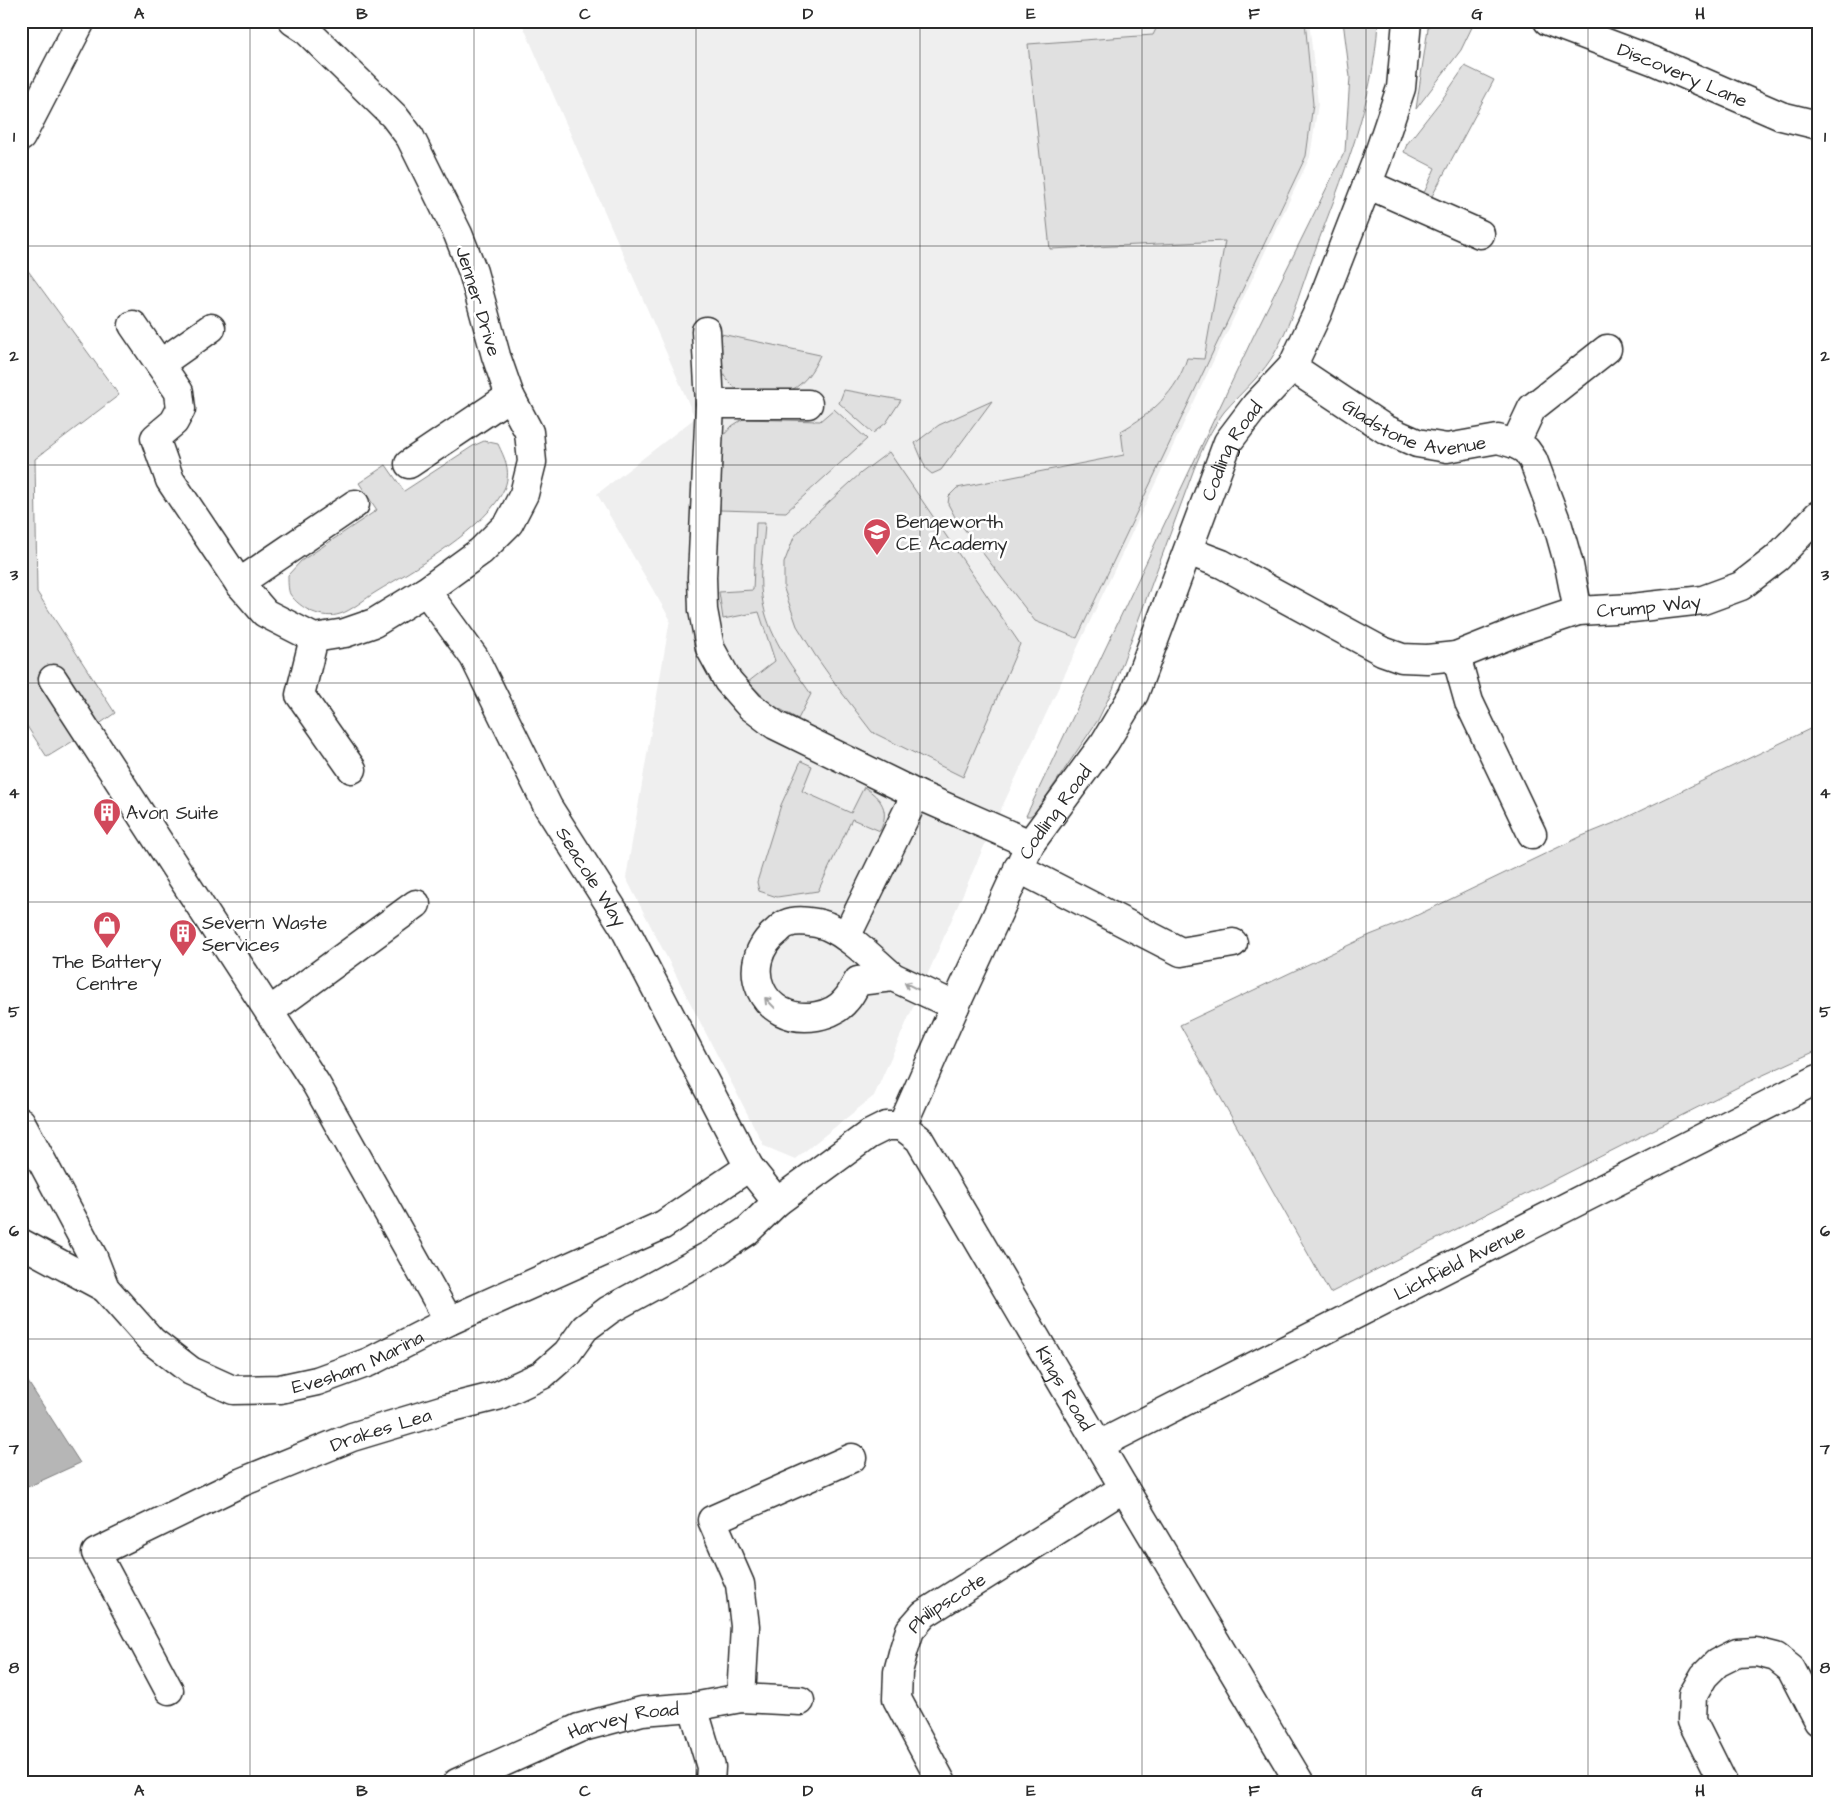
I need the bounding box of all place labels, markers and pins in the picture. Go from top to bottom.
place label: Bengeworth CE Academy [896,509,1008,559]
school or university icon: Bengeworth CE Academy [862,517,892,556]
building icon: Avon Suite [92,797,122,836]
place label: Avon Suite [126,800,219,827]
shop icon: The Battery Centre [92,910,122,949]
place label: Severn Waste Services [202,910,327,959]
building icon: Severn Waste Services [168,918,198,957]
place label: The Battery Centre [53,949,162,998]

